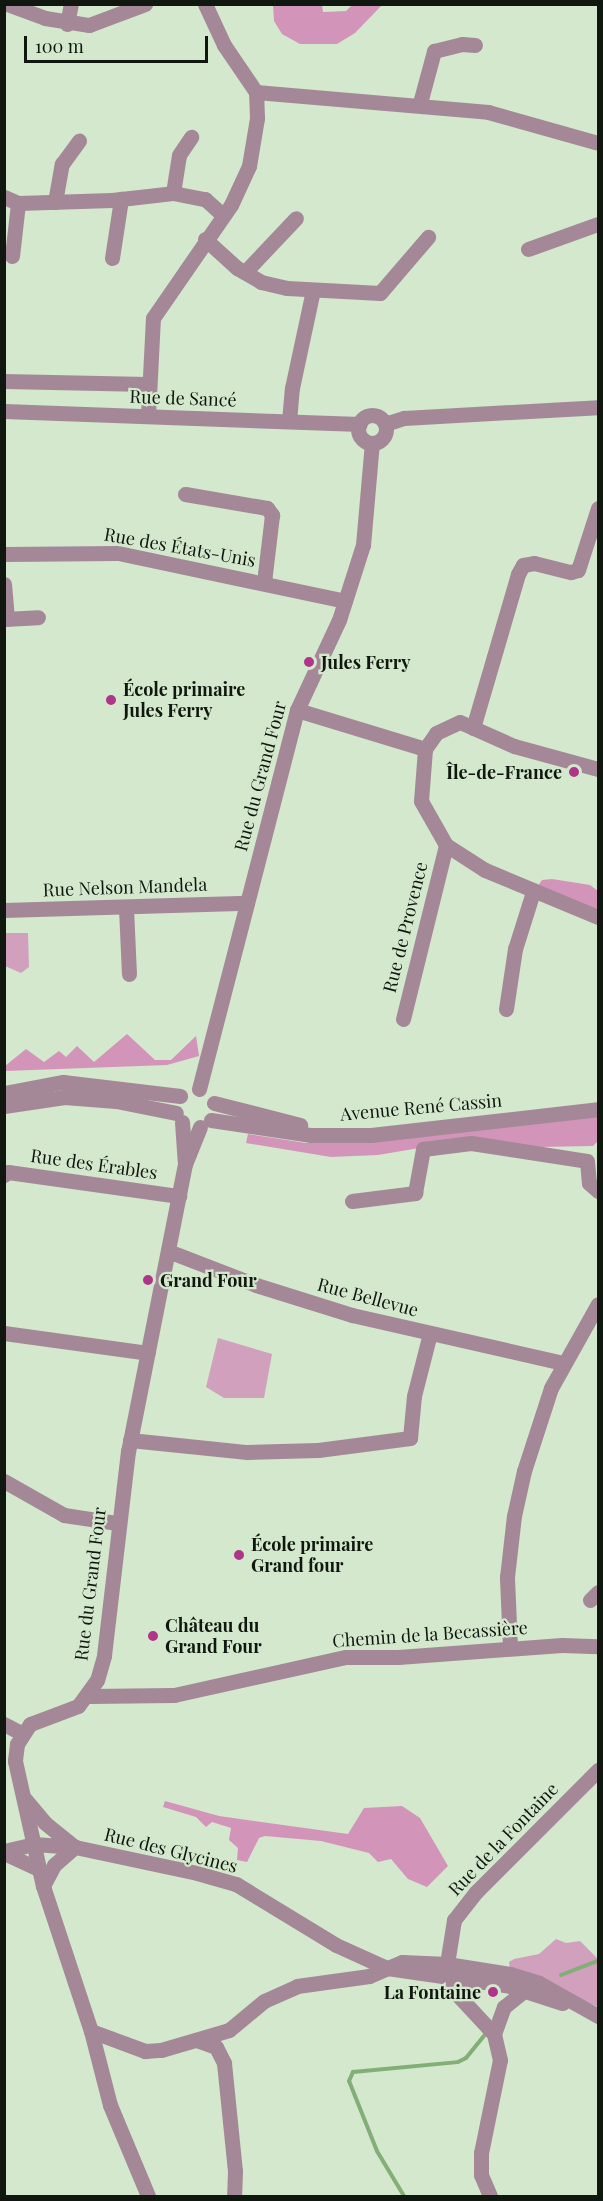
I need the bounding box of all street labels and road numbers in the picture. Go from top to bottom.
street label: Rue de Sancé [129,385,237,411]
street label: Rue des États-Unis [103,523,257,571]
street label: Rue du Grand Four [230,699,290,853]
street label: Rue de Provence [378,859,432,995]
street label: Rue Nelson Mandela [42,873,208,901]
street label: Avenue René Cassin [339,1089,503,1125]
street label: Rue des Érables [29,1144,159,1184]
street label: Rue Bellevue [315,1273,421,1321]
street label: Rue du Grand Four [70,1506,110,1662]
street label: Chemin de la Becassière [331,1616,529,1652]
street label: Rue de la Fontaine [443,1778,563,1900]
street label: Rue des Glycines [102,1823,240,1877]

